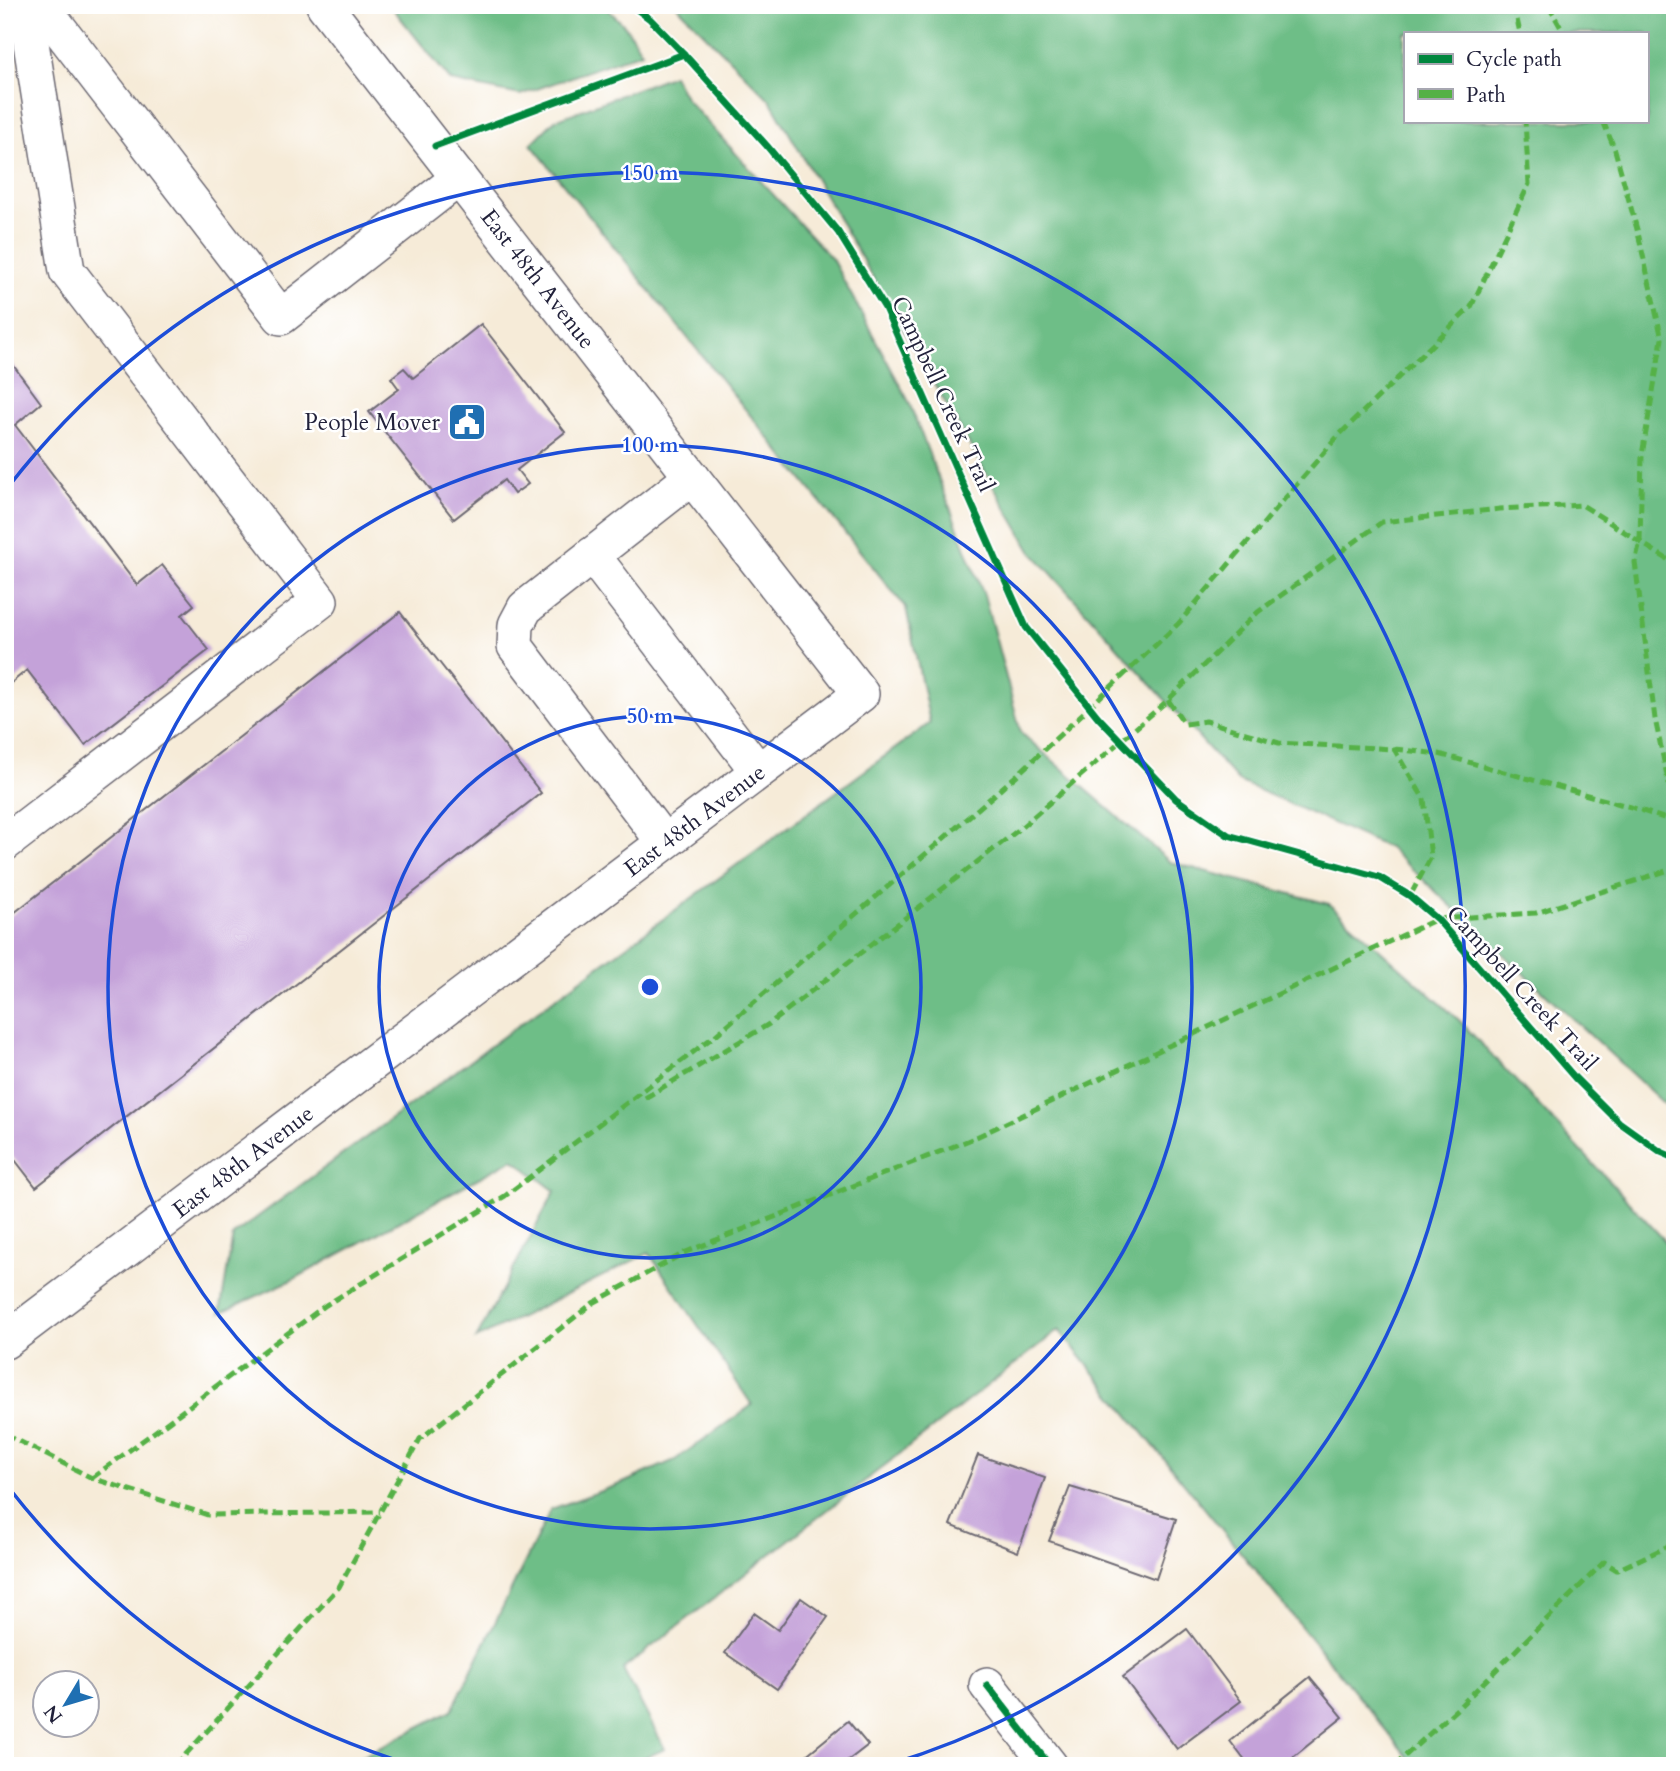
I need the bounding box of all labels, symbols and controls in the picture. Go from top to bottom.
legend [1404,32,1648,122]
text: Cycle path [1466,45,1562,74]
text: Path [1466,81,1506,110]
text: 150 m [621,159,679,188]
street label: East 48th Avenue [474,203,602,355]
street label: Campbell Creek Trail [884,291,1002,497]
public building icon: People Mover [446,401,488,443]
place label: People Mover [304,407,441,438]
text: 100 m [621,431,679,460]
text: 50 m [627,702,674,731]
street label: East 48th Avenue [617,757,771,884]
street label: Campbell Creek Trail [1439,899,1605,1078]
centre of rings [638,975,662,999]
street label: East 48th Avenue [166,1098,320,1225]
north arrow [32,1670,102,1740]
text: N [38,1699,69,1728]

